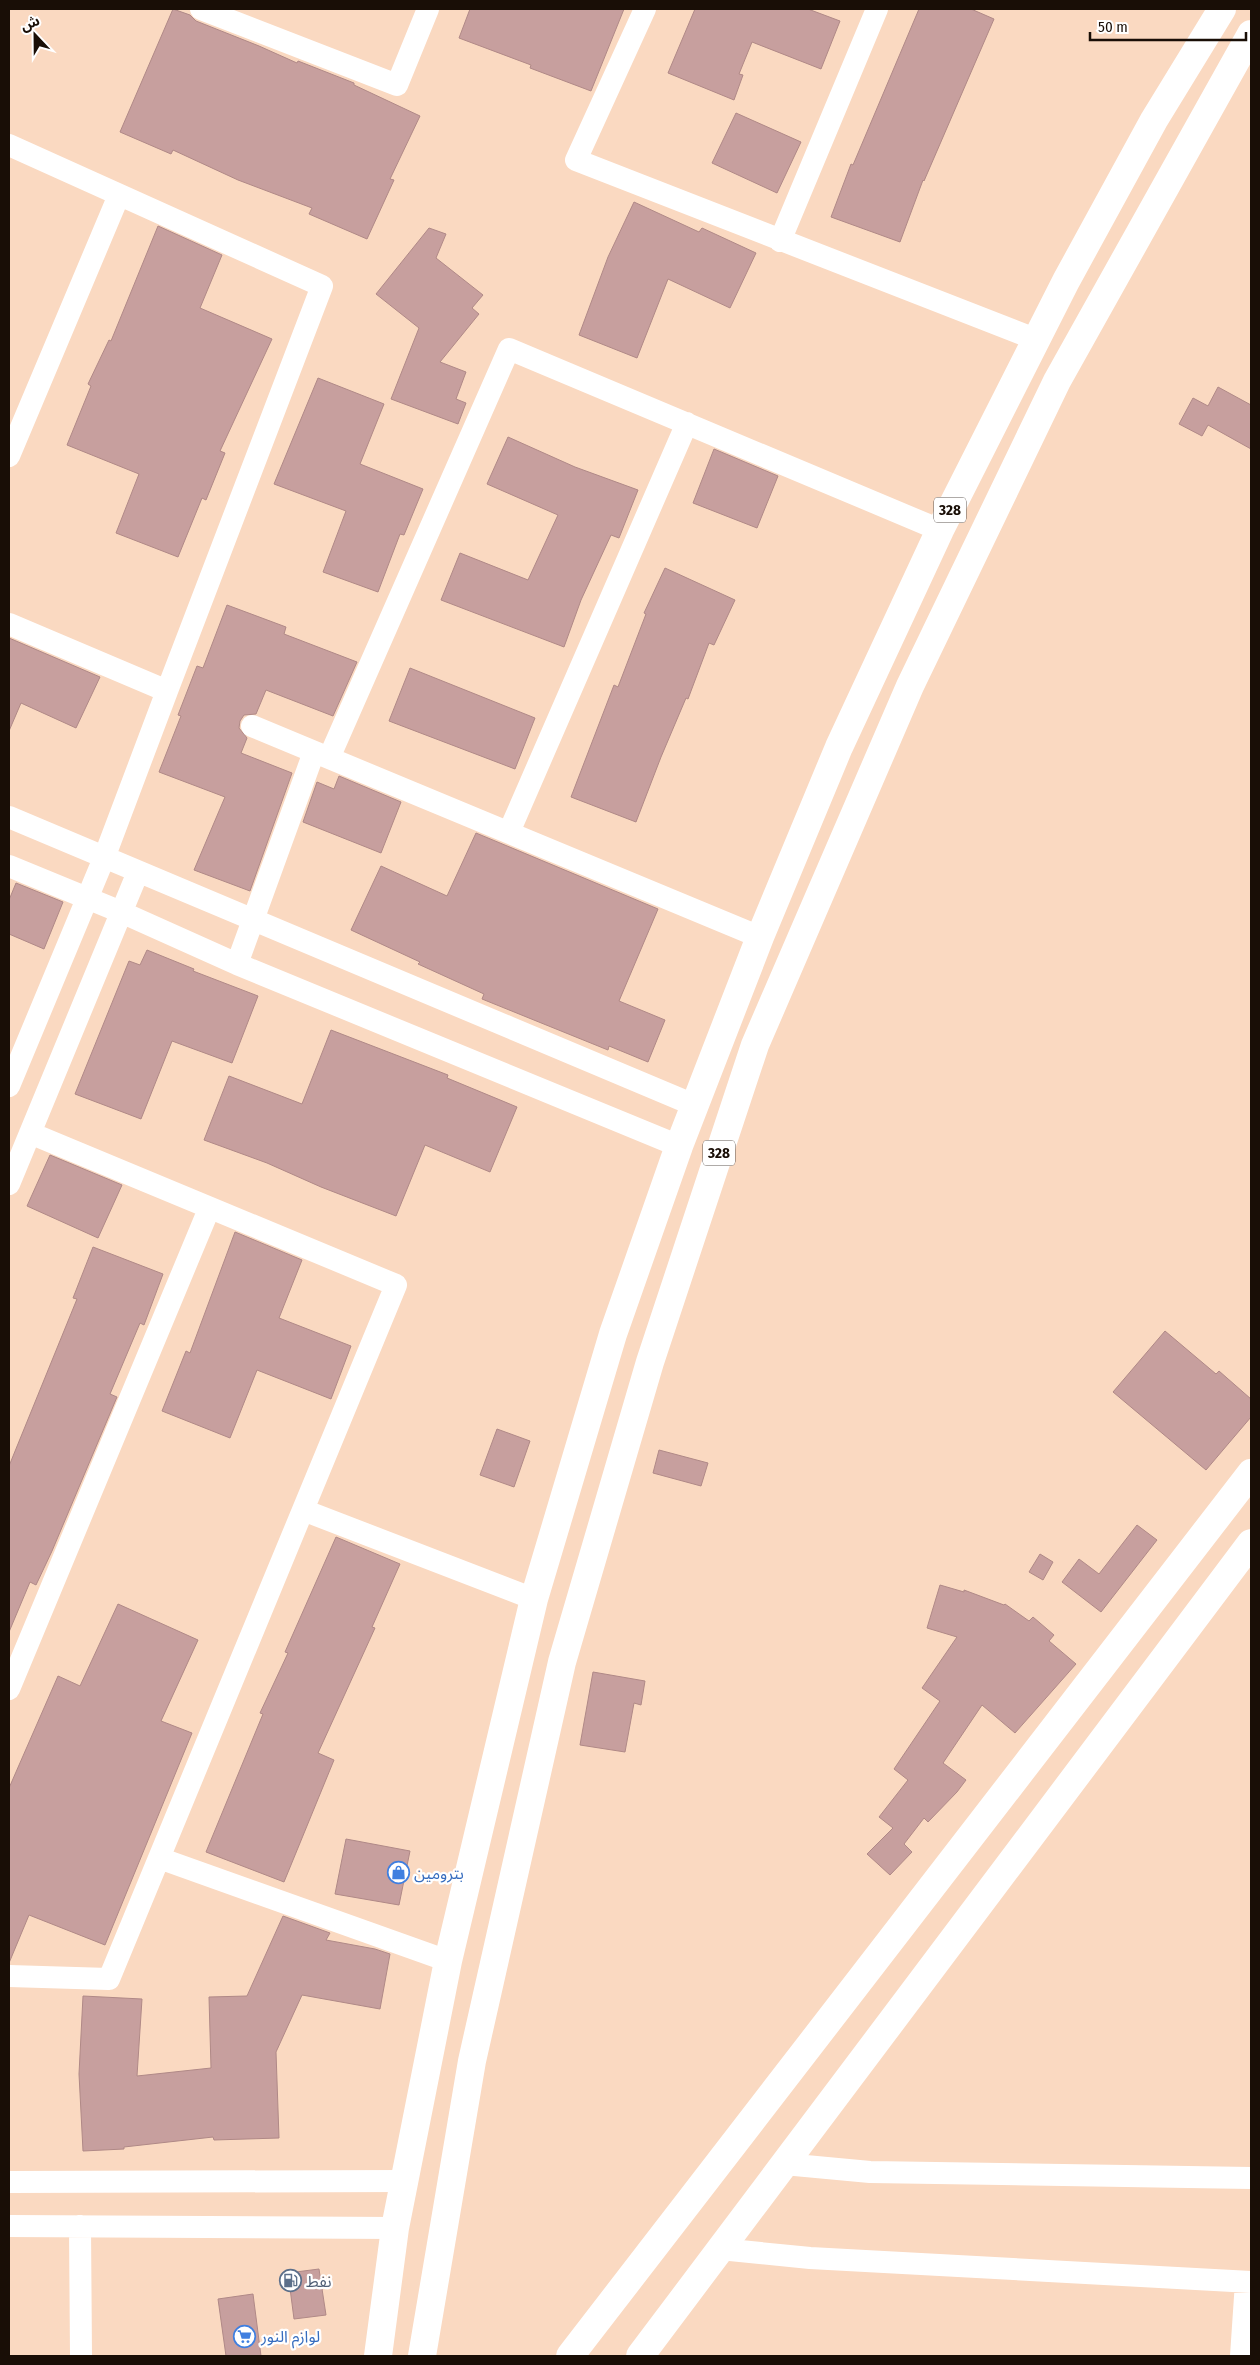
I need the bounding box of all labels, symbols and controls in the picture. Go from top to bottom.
north arrow [10,10,60,60]
scale bar [1090,10,1246,42]
text: ش [18,12,42,35]
text: 50 m [1098,18,1128,36]
road number: 328 [934,498,966,522]
road number: 328 [703,1140,735,1166]
shop icon: بترومين [386,1861,410,1885]
place label: بترومين [414,1864,464,1883]
fuel station icon: نفط [278,2269,302,2293]
place label: نفط [306,2272,332,2291]
supermarket icon: لوازم النور [233,2324,257,2348]
place label: لوازم النور [260,2327,320,2349]

